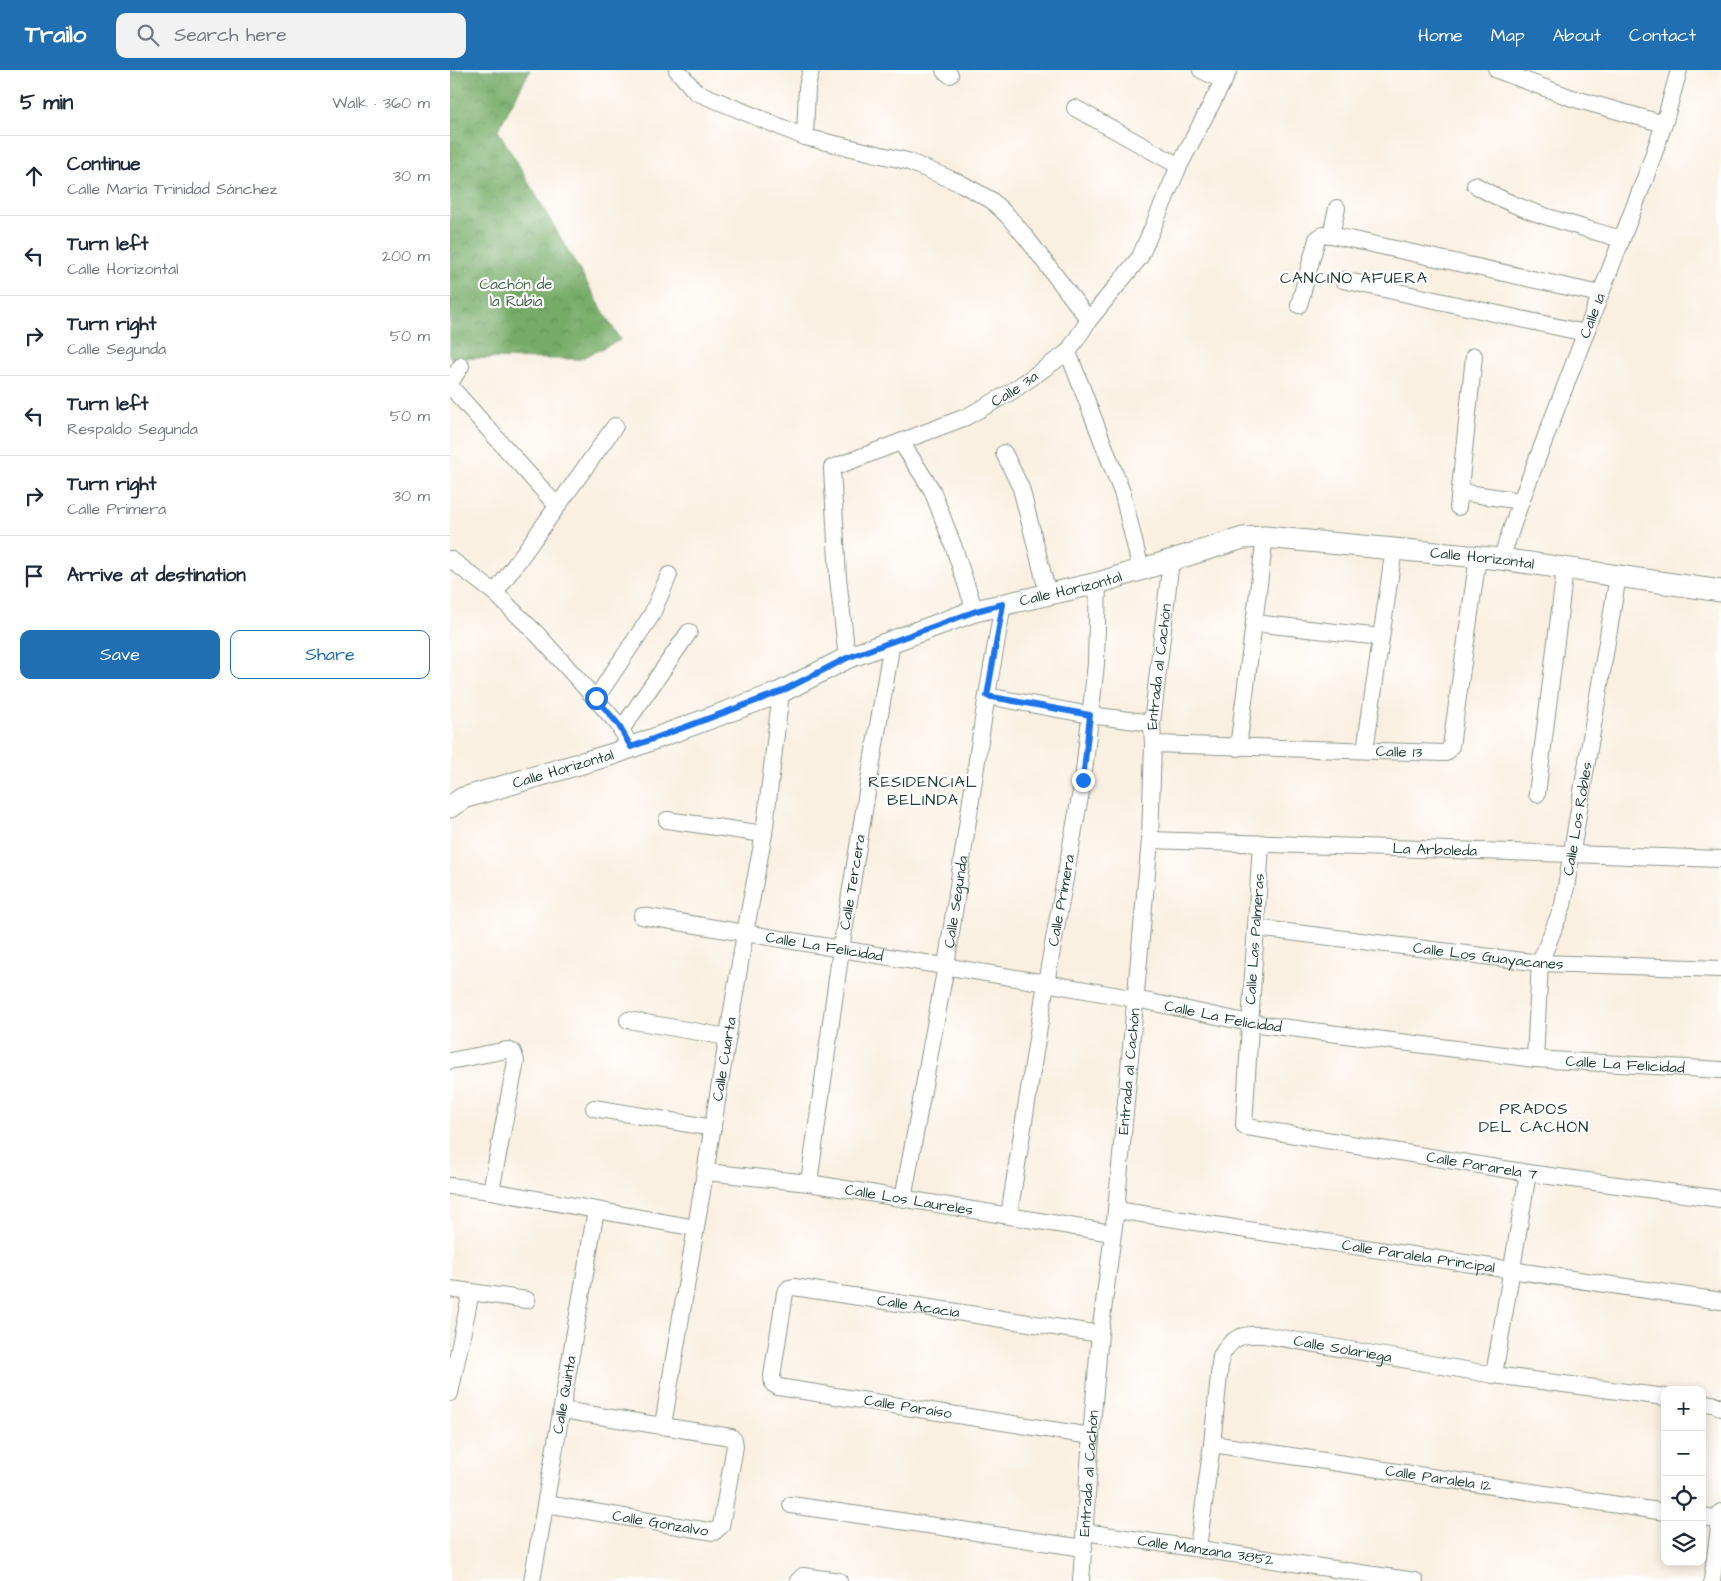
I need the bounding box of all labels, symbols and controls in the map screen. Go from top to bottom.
search box [116,13,466,58]
text: Trailo [25,18,86,52]
icon: search [134,21,162,49]
text: Search here [174,22,286,49]
text: Home [1418,23,1463,48]
text: Map [1491,23,1525,48]
text: About [1553,23,1601,48]
text: Contact [1629,23,1696,48]
text: 5 min [20,88,73,117]
text: Walk · 360 m [332,92,430,114]
text: Continue [67,151,141,178]
icon: ahead [20,162,48,190]
text: 30 m [393,165,430,187]
text: Calle María Trinidad Sánchez [67,178,277,200]
text: Turn left [67,231,148,258]
icon: left [20,242,48,270]
text: 200 m [382,245,430,267]
text: Calle Horizontal [67,258,179,280]
district label: CANCINO AFUERA [1280,267,1428,289]
park label: Cachón de la Rubia [480,274,552,312]
street label: Calle 1a [1574,290,1611,341]
text: Turn right [67,311,156,338]
icon: right [20,322,48,350]
text: 50 m [390,325,430,347]
text: Calle Segunda [67,338,166,360]
street label: Calle 3a [987,366,1042,412]
text: Turn left [67,391,148,418]
icon: left [20,402,48,430]
text: 50 m [390,405,430,427]
text: Respaldo Segunda [67,418,198,440]
text: Turn right [67,471,156,498]
icon: right [20,482,48,510]
text: 30 m [393,485,430,507]
text: Calle Primera [67,498,166,520]
street label: Calle Horizontal [1429,542,1536,574]
icon: arrive [20,562,48,590]
text: Arrive at destination [67,562,246,589]
street label: Calle Horizontal [1017,566,1124,611]
street label: Entrada al Cachón [1141,602,1176,730]
button: Save [20,630,220,679]
button: Share [230,630,430,679]
route start [585,687,608,710]
street label: Calle 13 [1375,740,1423,763]
street label: Calle Horizontal [510,744,616,793]
street label: Calle Los Robles [1558,760,1597,877]
route end [1072,769,1095,792]
district label: RESIDENCIAL BELINDA [868,771,978,811]
street label: Calle Tercera [834,832,870,931]
street label: La Arboleda [1392,838,1478,861]
street label: Calle Primera [1042,852,1080,948]
street label: Calle Segunda [938,854,973,949]
street label: Calle Las Palmeras [1240,872,1270,1005]
street label: Calle La Felicidad [764,926,885,966]
street label: Calle Los Guayacanes [1412,937,1564,974]
street label: Calle La Felicidad [1163,995,1284,1037]
street label: Entrada al Cachón [1112,1007,1145,1136]
street label: Calle Cuarta [707,1015,741,1103]
street label: Calle La Felicidad [1565,1050,1686,1078]
district label: PRADOS DEL CACHÓN [1479,1098,1589,1138]
street label: Calle Pararela 7 [1425,1146,1538,1185]
street label: Calle Los Laureles [843,1179,975,1220]
street label: Calle Paralela Principal [1341,1234,1497,1278]
street label: Calle Acacia [876,1289,961,1323]
street label: Calle Solariega [1292,1330,1394,1368]
street label: Calle Quinta [547,1354,581,1435]
map controls [1661,1386,1706,1566]
button: + [1661,1386,1706,1431]
street label: Calle Paraíso [863,1390,954,1424]
street label: Entrada al Cachón [1074,1409,1104,1537]
button: − [1661,1431,1706,1476]
street label: Calle Paralela 12 [1384,1460,1493,1496]
button: locate [1661,1476,1706,1521]
street label: Calle Gonzalvo [611,1505,711,1542]
button: layers [1661,1521,1706,1566]
street label: Calle Manzana 3852 [1136,1529,1276,1570]

